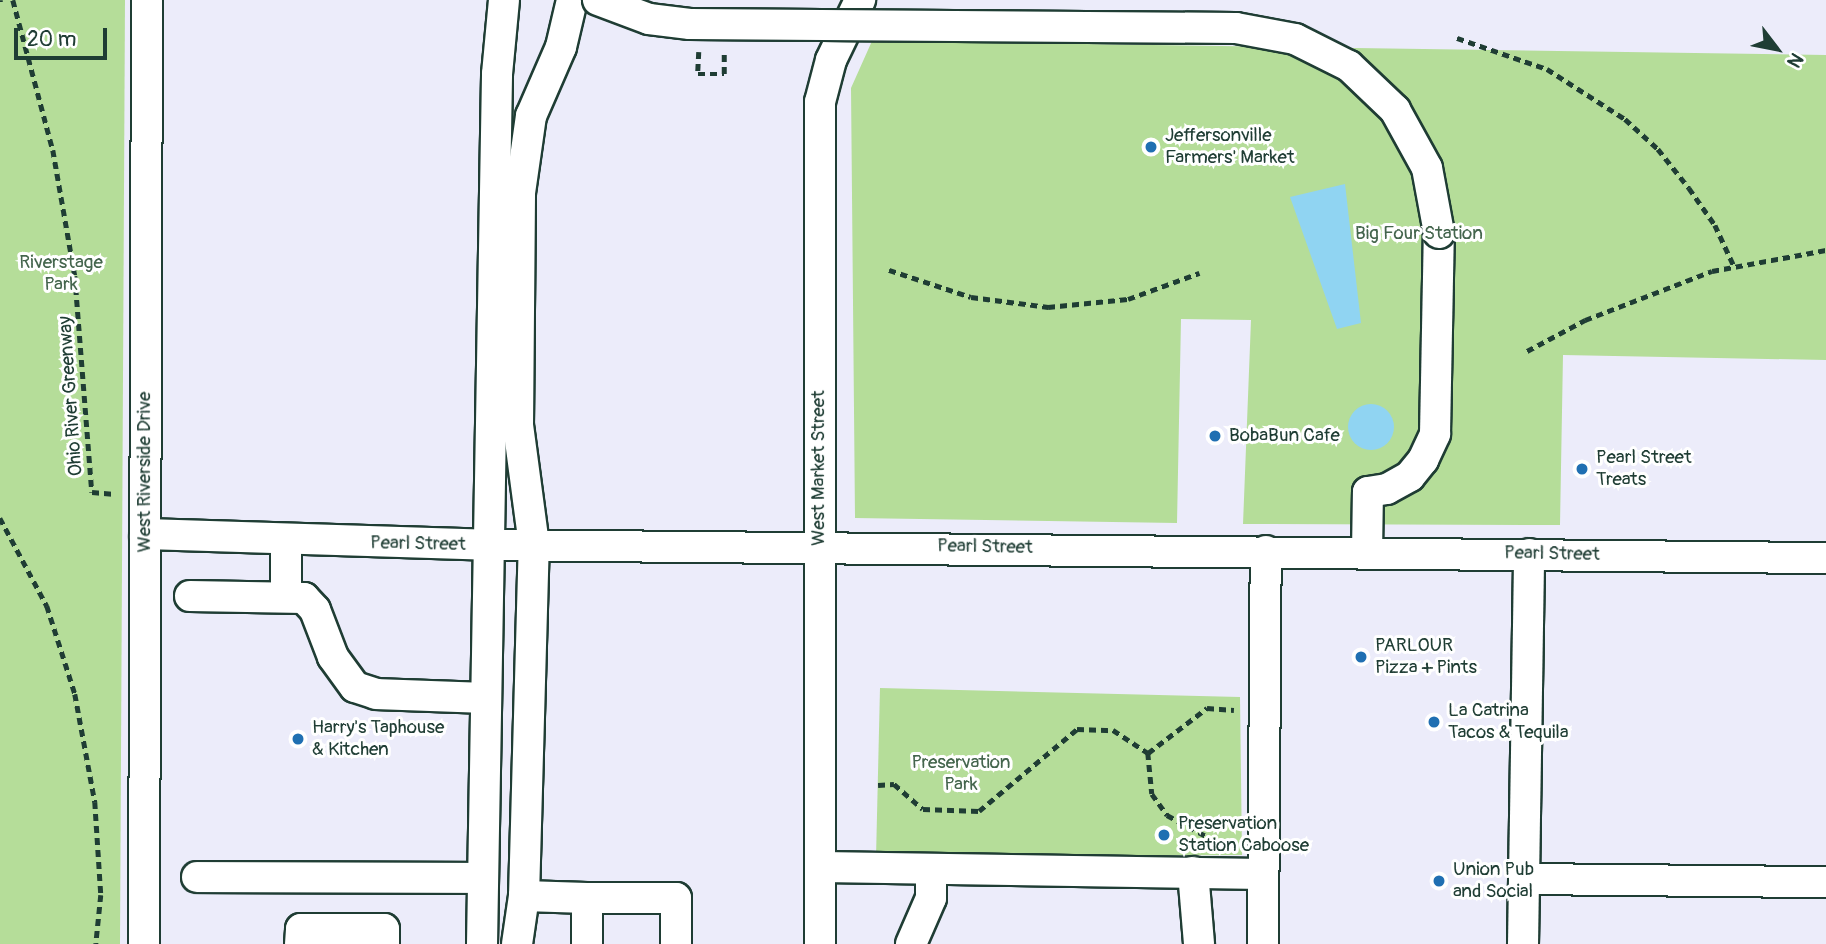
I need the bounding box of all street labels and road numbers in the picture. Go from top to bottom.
street label: Ohio River Greenway [54,315,88,477]
street label: West Market Street [808,390,830,546]
street label: West Riverside Drive [134,392,156,552]
street label: Pearl Street [370,532,466,556]
street label: Pearl Street [937,535,1033,559]
street label: Pearl Street [1504,542,1600,566]

